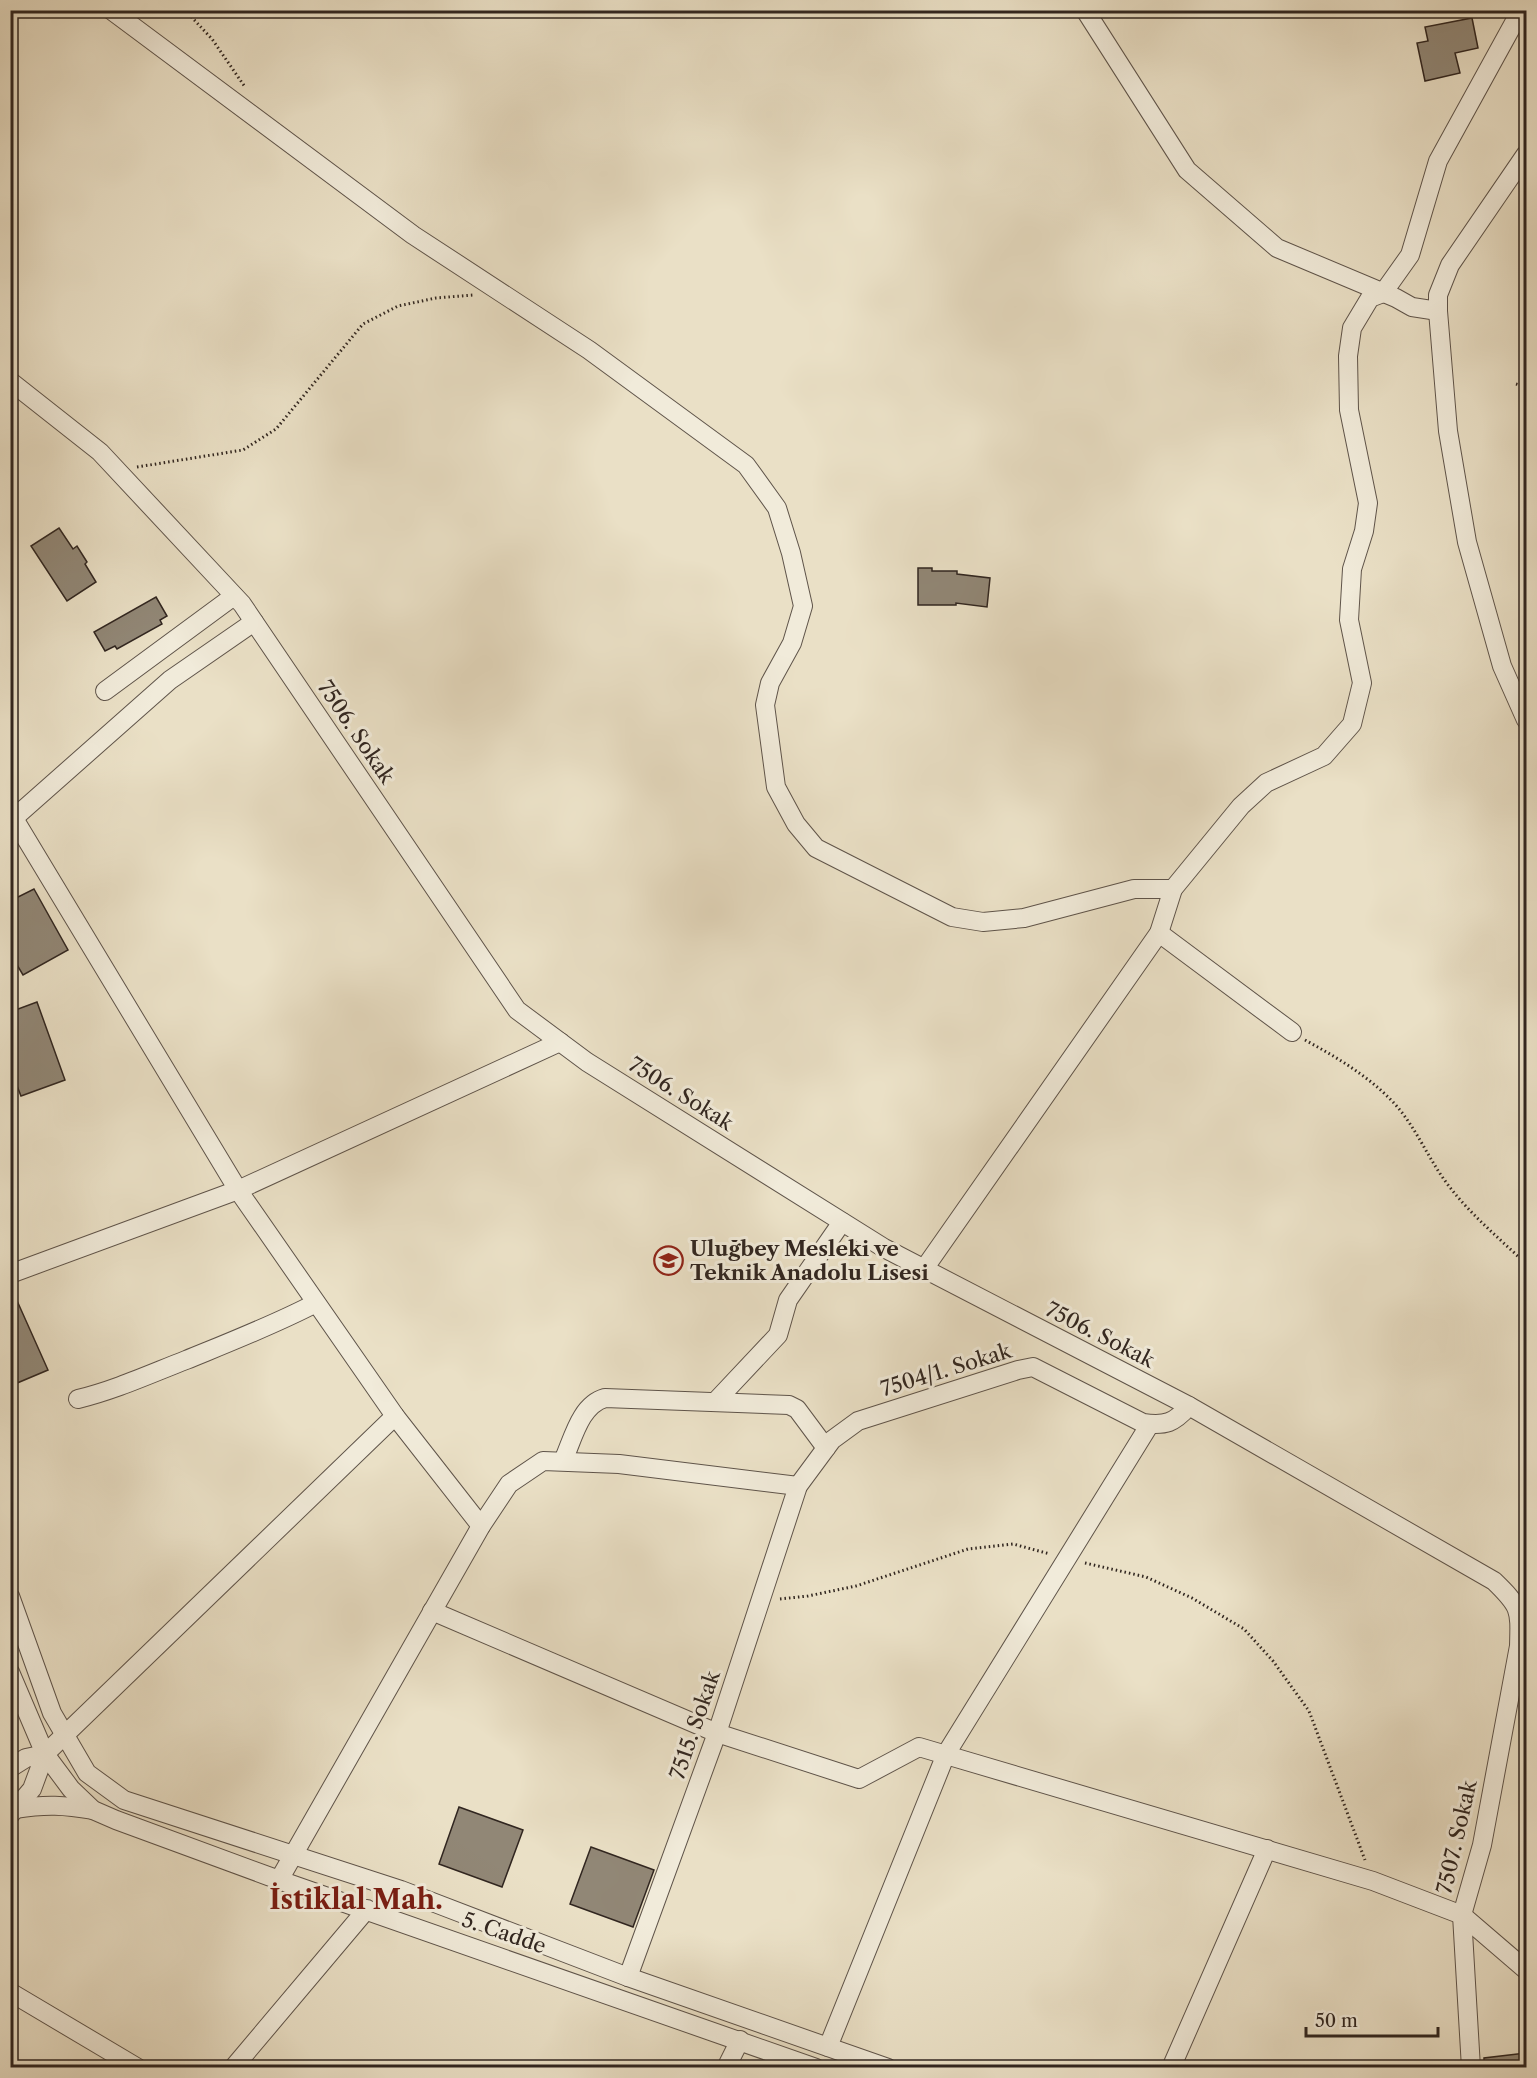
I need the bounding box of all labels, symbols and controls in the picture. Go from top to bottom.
street label: 7506. Sokak [313,675,400,789]
street label: 7506. Sokak [624,1051,739,1136]
place label: Uluğbey Mesleki ve Teknik Anadolu Lisesi [690,1236,929,1285]
school or university icon: Uluğbey Mesleki ve Teknik Anadolu Lisesi [653,1245,685,1277]
street label: 7506. Sokak [1042,1296,1160,1373]
street label: 7504/1. Sokak [878,1338,1015,1401]
street label: 7515. Sokak [664,1666,725,1783]
street label: 7507. Sokak [1431,1777,1482,1896]
district label: İstiklal Mah. [269,1882,443,1916]
street label: 5. Cadde [459,1907,549,1959]
scale bar [1306,2000,1438,2038]
text: 50 m [1315,2010,1358,2032]

